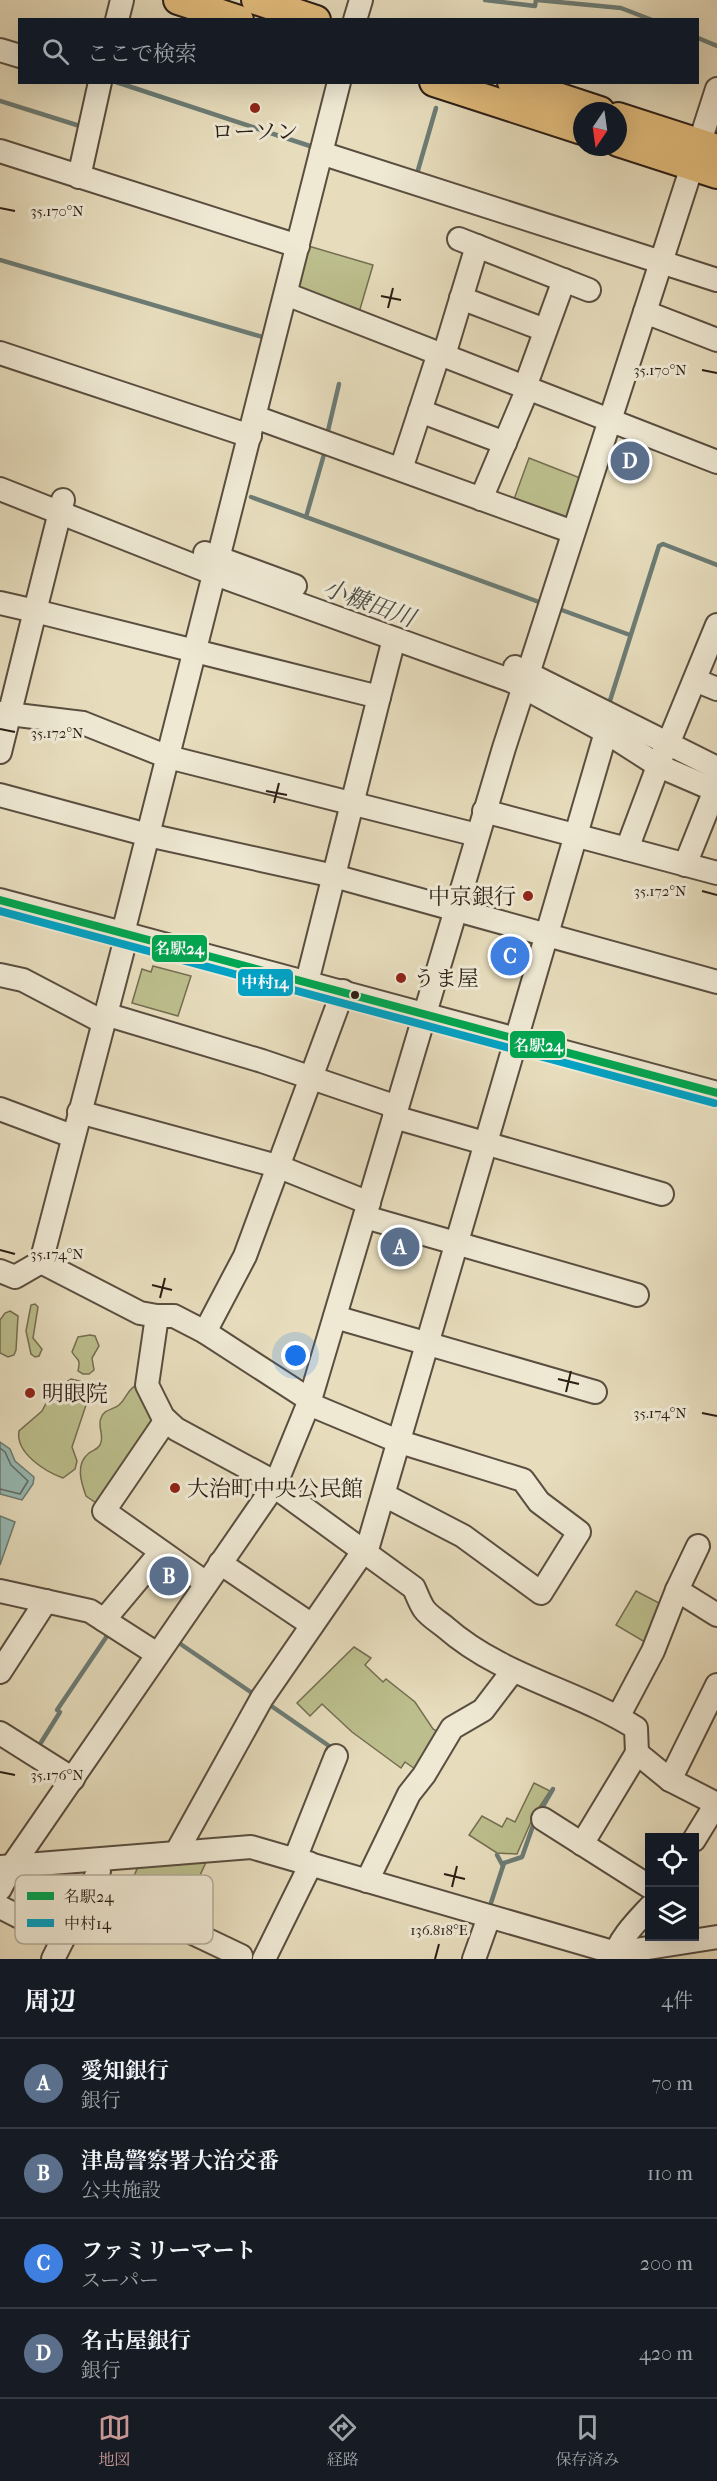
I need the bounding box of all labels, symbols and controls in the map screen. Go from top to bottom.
search box [18,18,699,84]
icon: search [39,35,72,68]
text: ここで検索 [87,41,197,67]
marker: ローソン [248,101,262,115]
north arrow [573,102,627,156]
place label: ローソン [211,119,299,145]
text: 35.170°N [30,202,84,220]
text: 35.170°N [633,361,687,379]
pin: D [610,438,650,484]
water label: 小糠田川 [319,573,422,634]
text: 35.172°N [31,724,84,742]
text: 35.172°N [634,882,687,900]
place label: 中京銀行 [428,884,516,910]
marker: 中京銀行 [521,889,535,903]
line badge: 名駅24 [151,934,208,963]
pin: C [490,934,530,978]
text: 名駅24 [154,939,205,959]
place label: うま屋 [413,966,479,992]
line badge: 中村14 [237,968,294,997]
marker: うま屋 [394,971,408,985]
text: 中村14 [241,973,290,993]
unlabelled marker [349,989,361,1001]
line badge: 名駅24 [509,1030,566,1059]
text: 名駅24 [513,1036,564,1056]
pin: A [380,1224,420,1270]
text: 35.174°N [30,1245,84,1263]
your location [281,1341,310,1370]
place label: 明眼院 [42,1381,108,1407]
marker: 明眼院 [23,1386,37,1400]
text: 35.174°N [633,1404,687,1422]
place label: 大治町中央公民館 [187,1476,363,1502]
marker: 大治町中央公民館 [168,1481,182,1495]
pin: B [150,1554,188,1598]
text: 35.176°N [30,1766,84,1784]
map controls [645,1833,699,1941]
button: locate [645,1833,699,1887]
legend [15,1875,213,1944]
text: 名駅24 [64,1887,114,1906]
button: layers [645,1887,699,1941]
text: 中村14 [64,1914,112,1933]
text: 136.818°E [410,1921,468,1939]
text: 周辺 [24,1986,76,2017]
text: 4件 [661,1989,693,2012]
text: 愛知銀行 [81,2058,169,2084]
text: A [37,2072,50,2095]
text: 70 m [651,2072,693,2095]
text: 銀行 [81,2089,121,2112]
text: 津島警察署大治交番 [81,2148,279,2174]
text: B [37,2162,50,2185]
text: 110 m [647,2162,693,2185]
text: 公共施設 [81,2179,161,2202]
text: ファミリーマート [81,2238,257,2264]
text: C [37,2252,50,2275]
text: 200 m [640,2252,693,2275]
text: スーパー [81,2269,159,2292]
text: 名古屋銀行 [81,2328,191,2354]
text: D [36,2342,51,2365]
text: 420 m [639,2342,693,2365]
text: 銀行 [81,2359,121,2382]
tab: 地図 [98,2411,131,2470]
tab: 経路 [326,2411,359,2470]
tab: 保存済み [555,2411,619,2470]

